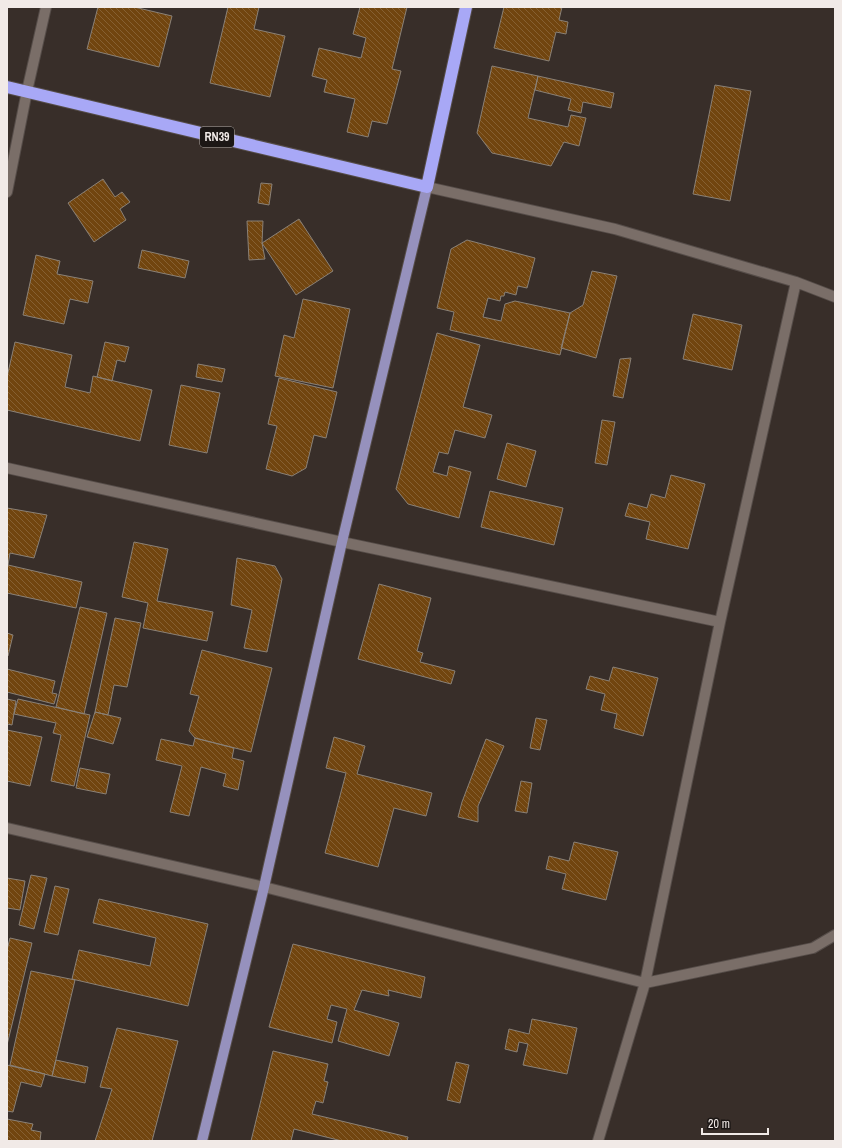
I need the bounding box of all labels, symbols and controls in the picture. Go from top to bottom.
road number: RN39 [200,127,234,147]
scale bar [702,1110,768,1136]
text: 20 m [708,1116,730,1132]

